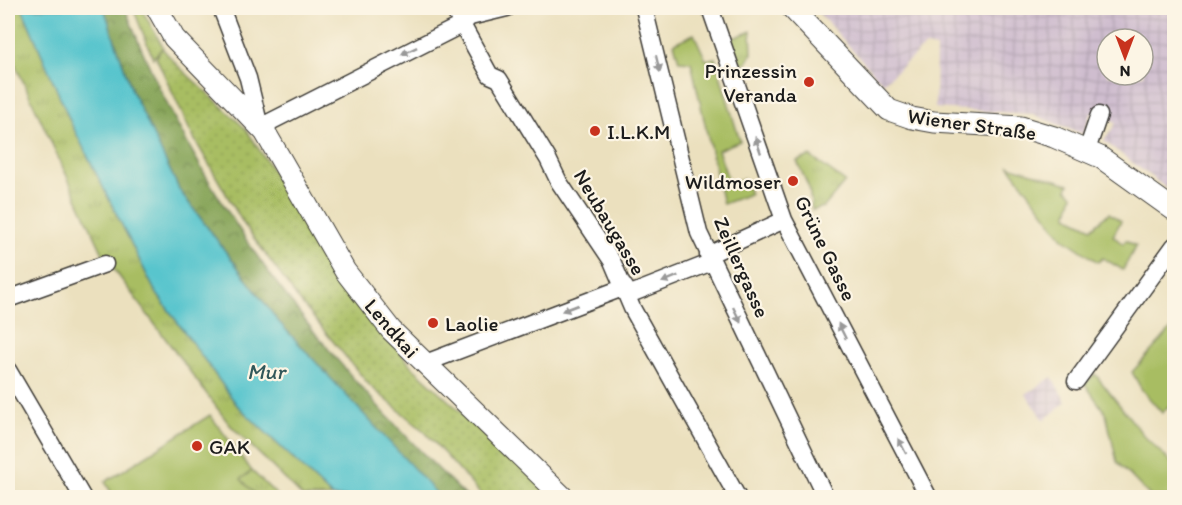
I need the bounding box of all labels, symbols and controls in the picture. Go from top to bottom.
north arrow [1095,27,1155,87]
one-way arrow [400,47,417,56]
one-way arrow [653,55,663,74]
place label: Prinzessin Veranda [704,58,797,107]
text: N [1120,62,1130,81]
marker: Prinzessin Veranda [802,75,816,89]
street label: Wiener Straße [906,103,1038,145]
place label: I.L.K.M [607,119,670,144]
marker: I.L.K.M [588,124,602,138]
one-way arrow [753,136,763,154]
street label: Neubaugasse [569,165,651,279]
place label: Wildmoser [685,169,781,194]
marker: Wildmoser [786,174,800,188]
street label: Grüne Gasse [790,191,862,305]
street label: Zeillergasse [709,213,775,322]
one-way arrow [661,275,679,284]
street label: Lendkai [360,293,424,363]
one-way arrow [561,303,579,313]
one-way arrow [733,306,742,323]
place label: Laolie [445,311,499,336]
marker: Laolie [426,316,440,330]
one-way arrow [837,323,846,340]
water label: Mur [247,358,287,385]
place label: GAK [209,434,250,459]
one-way arrow [897,437,907,454]
marker: GAK [190,439,204,453]

